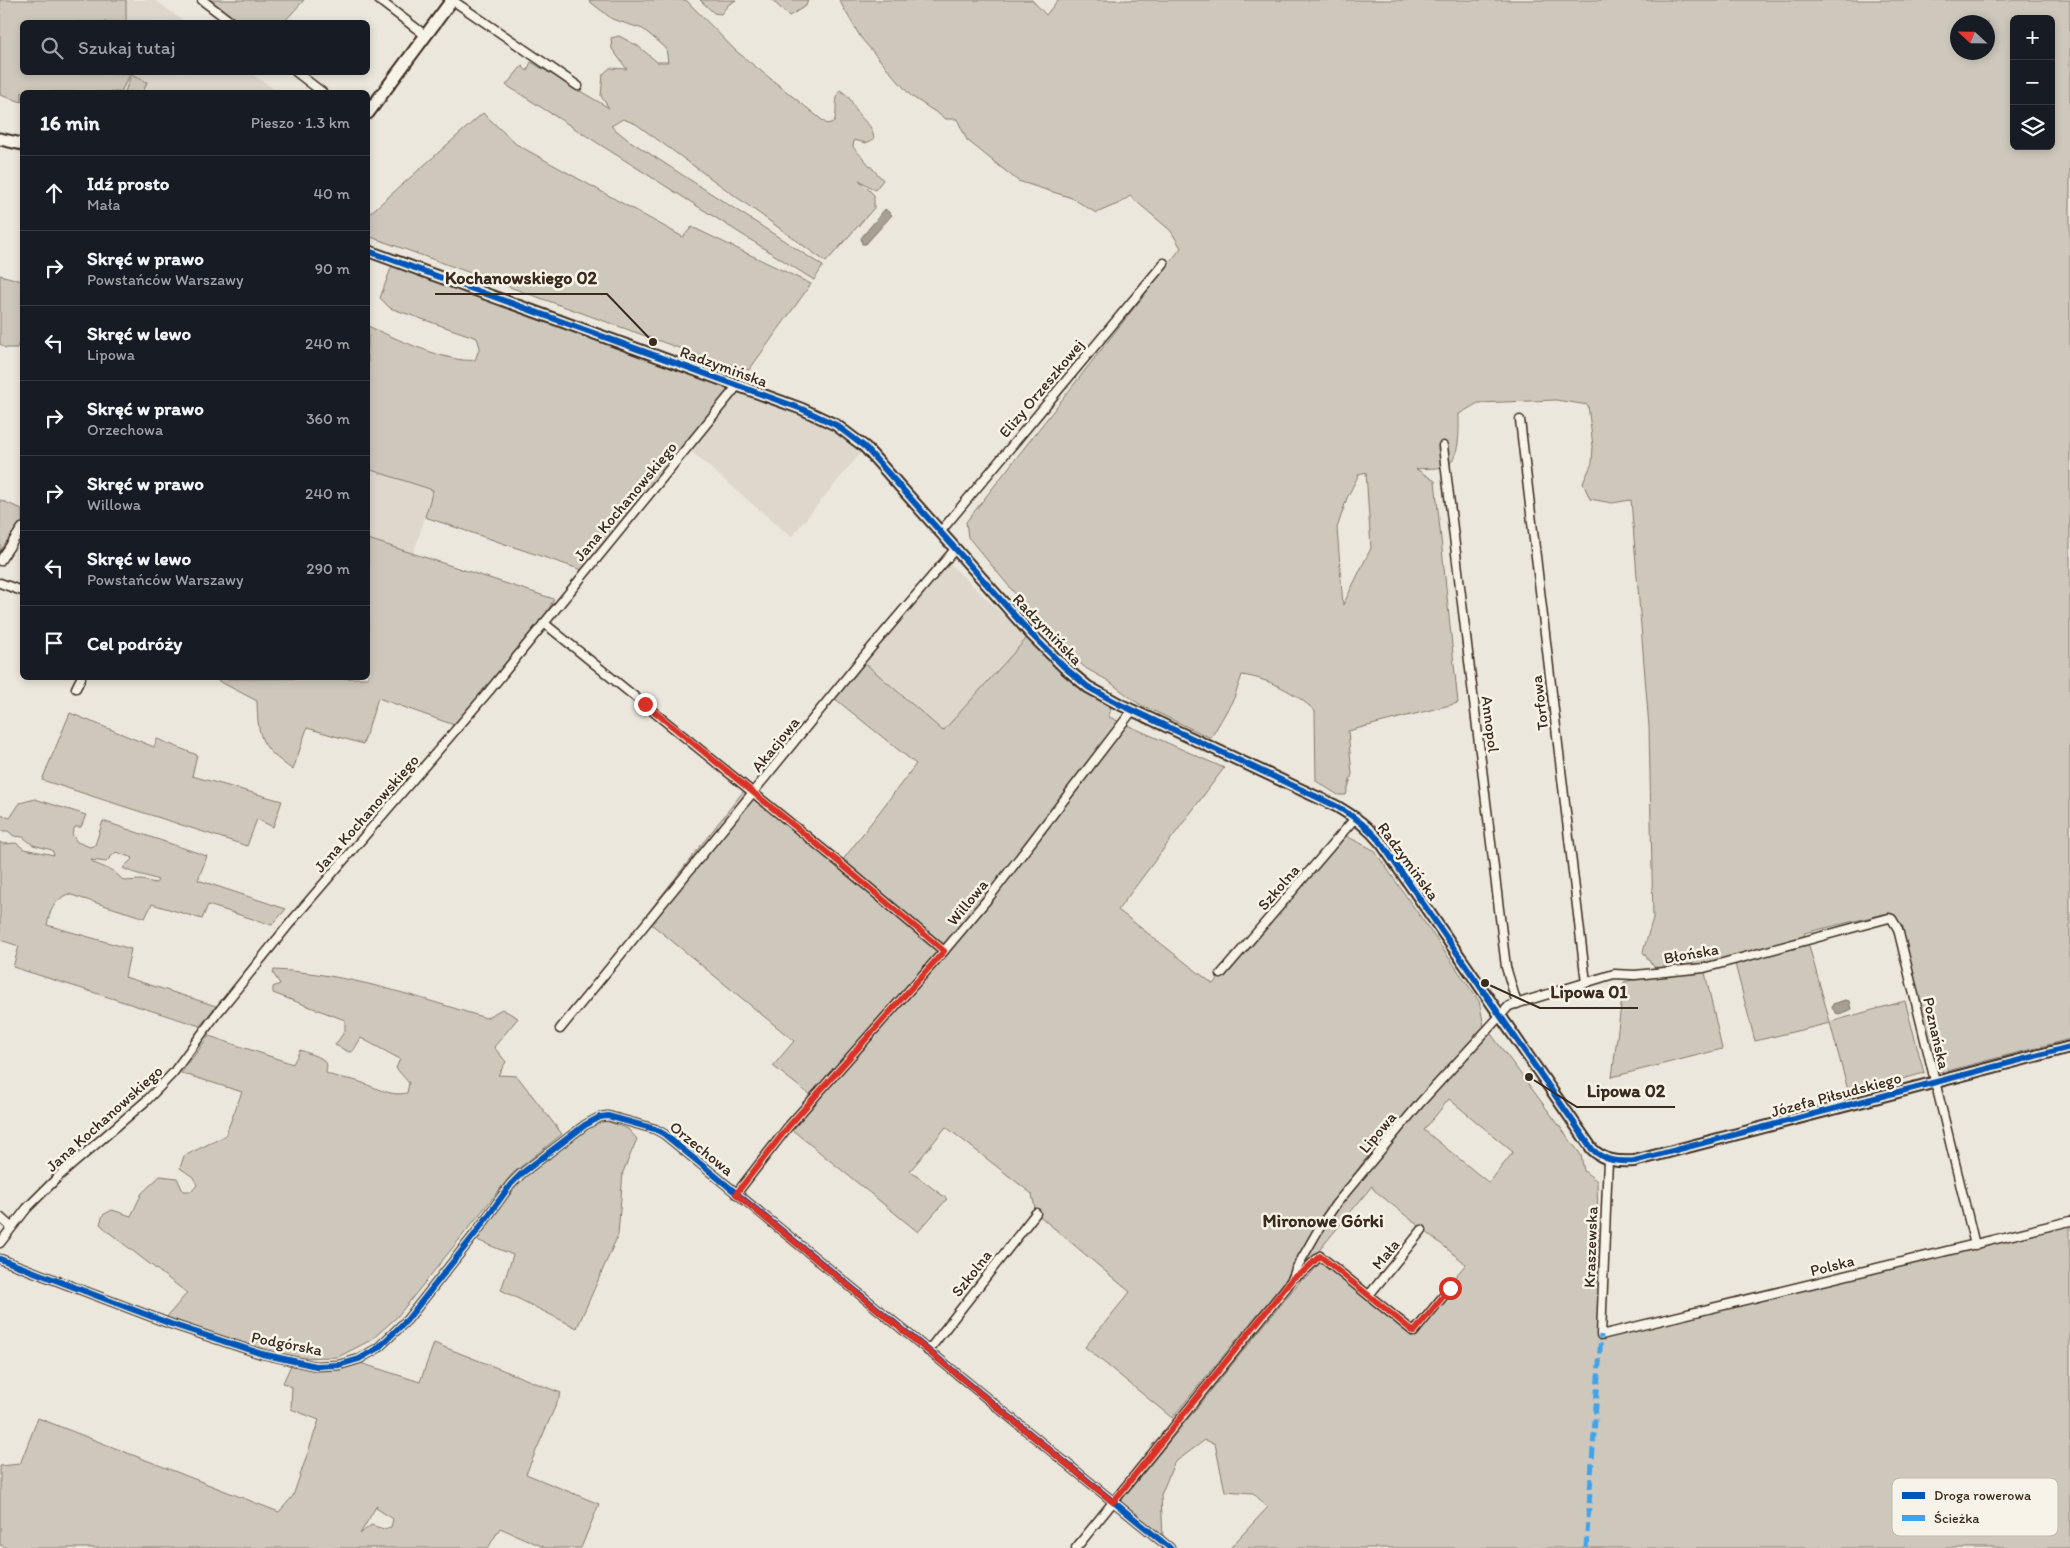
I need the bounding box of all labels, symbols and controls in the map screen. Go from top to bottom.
north arrow [1950,15,1995,60]
map controls [2010,15,2055,150]
button: + [2010,15,2055,60]
search box [20,20,370,75]
icon: search [38,34,66,62]
text: Szukaj tutaj [78,36,175,59]
button: − [2010,60,2055,105]
button: layers [2010,105,2055,150]
text: 16 min [40,110,100,135]
text: Pieszo · 1.3 km [251,113,350,132]
text: Idź prosto [87,172,170,195]
icon: ahead [40,179,68,207]
text: 40 m [313,184,350,203]
text: Mała [87,195,120,214]
text: Skręć w prawo [87,247,204,270]
icon: right [40,254,68,282]
text: 90 m [315,259,350,278]
callout: Kochanowskiego 02 [435,261,607,294]
text: Kochanowskiego 02 [445,267,598,289]
text: Powstańców Warszawy [87,270,243,289]
text: Skręć w lewo [87,322,191,345]
icon: left [40,329,68,357]
text: 240 m [305,334,350,353]
street label: Elizy Orzeszkowej [995,335,1088,441]
street label: Radzymińska [677,342,771,391]
text: Lipowa [87,345,135,364]
text: Skręć w prawo [87,397,204,420]
icon: right [40,404,68,432]
text: 360 m [306,409,350,428]
text: Orzechowa [87,420,163,439]
street label: Jana Kochanowskiego [570,438,681,565]
text: Skręć w prawo [87,472,204,495]
icon: right [40,479,68,507]
text: 240 m [305,484,350,503]
text: Willowa [87,495,141,514]
text: Skręć w lewo [87,547,191,570]
icon: left [40,554,68,582]
text: 290 m [306,559,350,578]
text: Powstańców Warszawy [87,570,243,589]
street label: Radzymińska [1009,590,1087,670]
icon: arrive [40,629,68,657]
text: Cel podróży [87,632,182,655]
street label: Torfowa [1527,674,1552,732]
route end [634,693,657,716]
street label: Annopol [1478,695,1503,754]
street label: Akacjowa [747,712,804,776]
street label: Jana Kochanowskiego [310,750,423,876]
street label: Radzymińska [1374,819,1444,905]
street label: Szkolna [1253,861,1303,914]
street label: Willowa [943,875,992,929]
street label: Błońska [1662,939,1720,968]
callout: Lipowa 01 [1540,975,1638,1008]
text: Lipowa 01 [1550,981,1628,1003]
street label: Poznańska [1919,995,1954,1072]
street label: Jana Kochanowskiego [42,1061,166,1176]
street label: Józefa Piłsudskiego [1769,1068,1903,1121]
callout: Lipowa 02 [1577,1074,1675,1107]
text: Lipowa 02 [1587,1080,1666,1102]
street label: Lipowa [1355,1107,1401,1157]
street label: Orzechowa [666,1117,738,1180]
street label: Kraszewska [1580,1205,1601,1288]
district label: Mironowe Górki [1262,1210,1384,1232]
street label: Mała [1368,1235,1403,1273]
street label: Szkolna [947,1246,996,1301]
street label: Polska [1808,1251,1856,1280]
route start [1439,1277,1462,1300]
street label: Podgórska [250,1327,325,1360]
legend [1892,1478,2058,1536]
text: Droga rowerowa [1934,1487,2032,1504]
text: Ścieżka [1934,1510,1980,1527]

